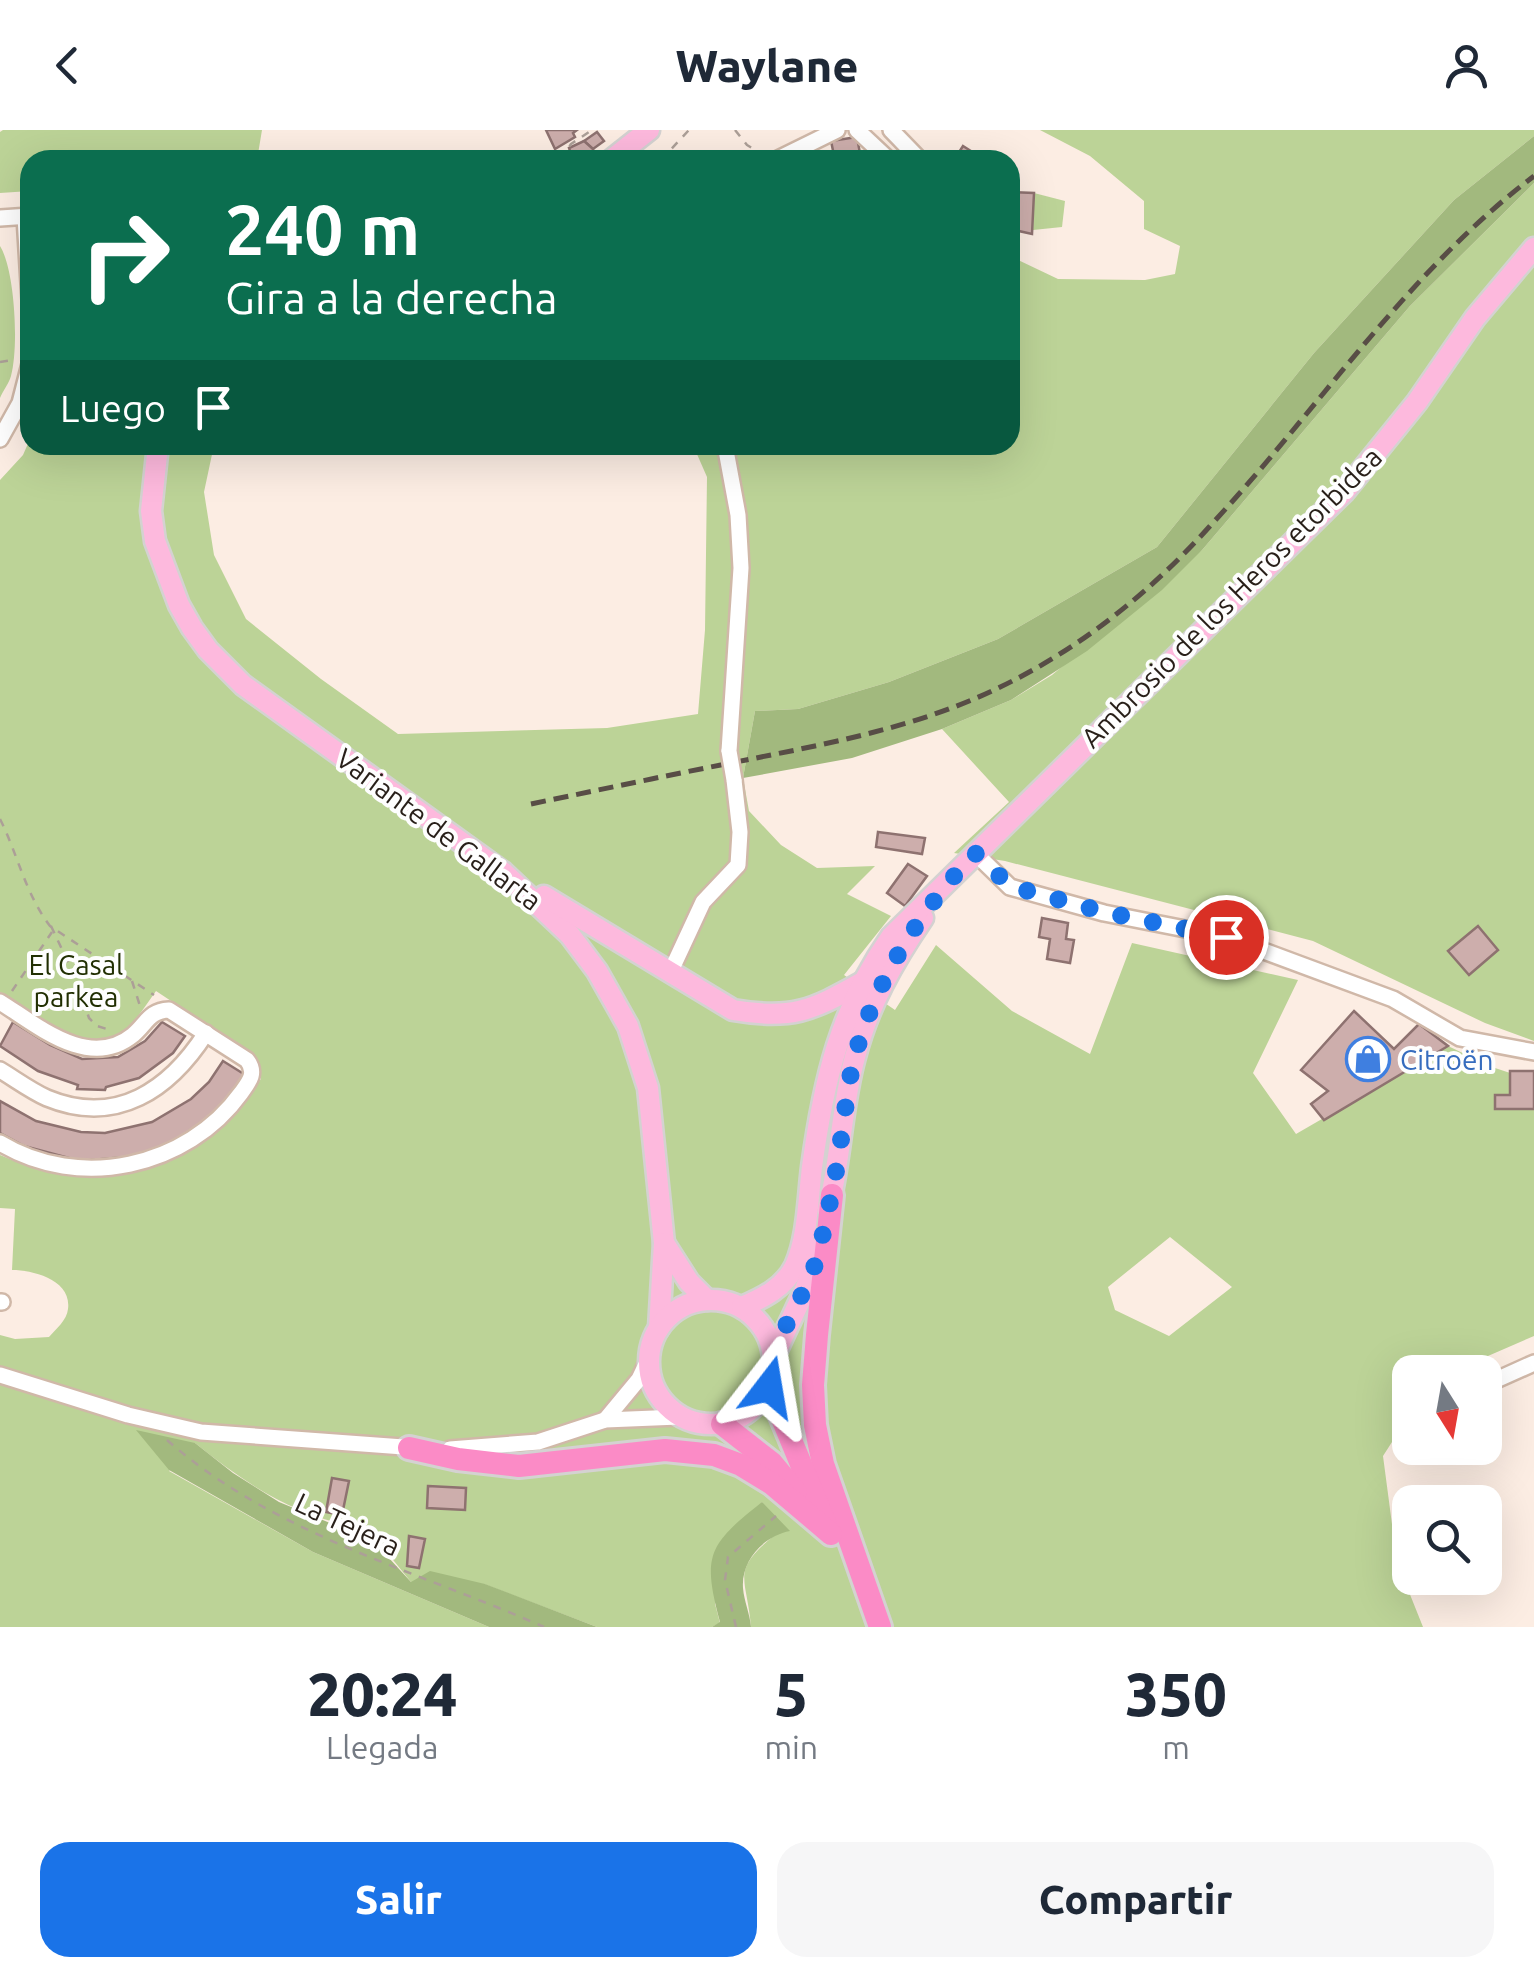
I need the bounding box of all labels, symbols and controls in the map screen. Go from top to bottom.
icon: back [40,38,95,93]
icon: person [1439,38,1494,93]
text: Waylane [676,40,858,91]
icon: right [60,190,190,320]
text: 240 m [225,190,420,268]
text: Gira a la derecha [225,272,558,323]
icon: arrive [186,380,241,435]
text: Luego [60,387,166,429]
street label: Ambrosio de los Heros etorbidea [1075,441,1387,753]
street label: Variante de Gallarta [330,742,548,916]
pin [1184,895,1269,980]
icon: arrive [1199,910,1254,965]
park label: El Casal parkea [29,949,123,1012]
shop icon: Citroën [1345,1036,1391,1082]
place label: Citroën [1400,1044,1493,1075]
position arrow [717,1335,821,1439]
north arrow [1392,1355,1502,1465]
map controls [1392,1355,1502,1595]
button: search [1392,1485,1502,1595]
street label: La Tejera [291,1486,405,1562]
text: 20:24 [307,1660,457,1727]
text: 5 [774,1660,808,1727]
text: 350 [1125,1660,1227,1727]
text: Llegada [326,1729,438,1765]
text: min [764,1729,818,1765]
text: m [1162,1729,1190,1765]
button: Salir [40,1842,757,1957]
button: Compartir [777,1842,1494,1957]

